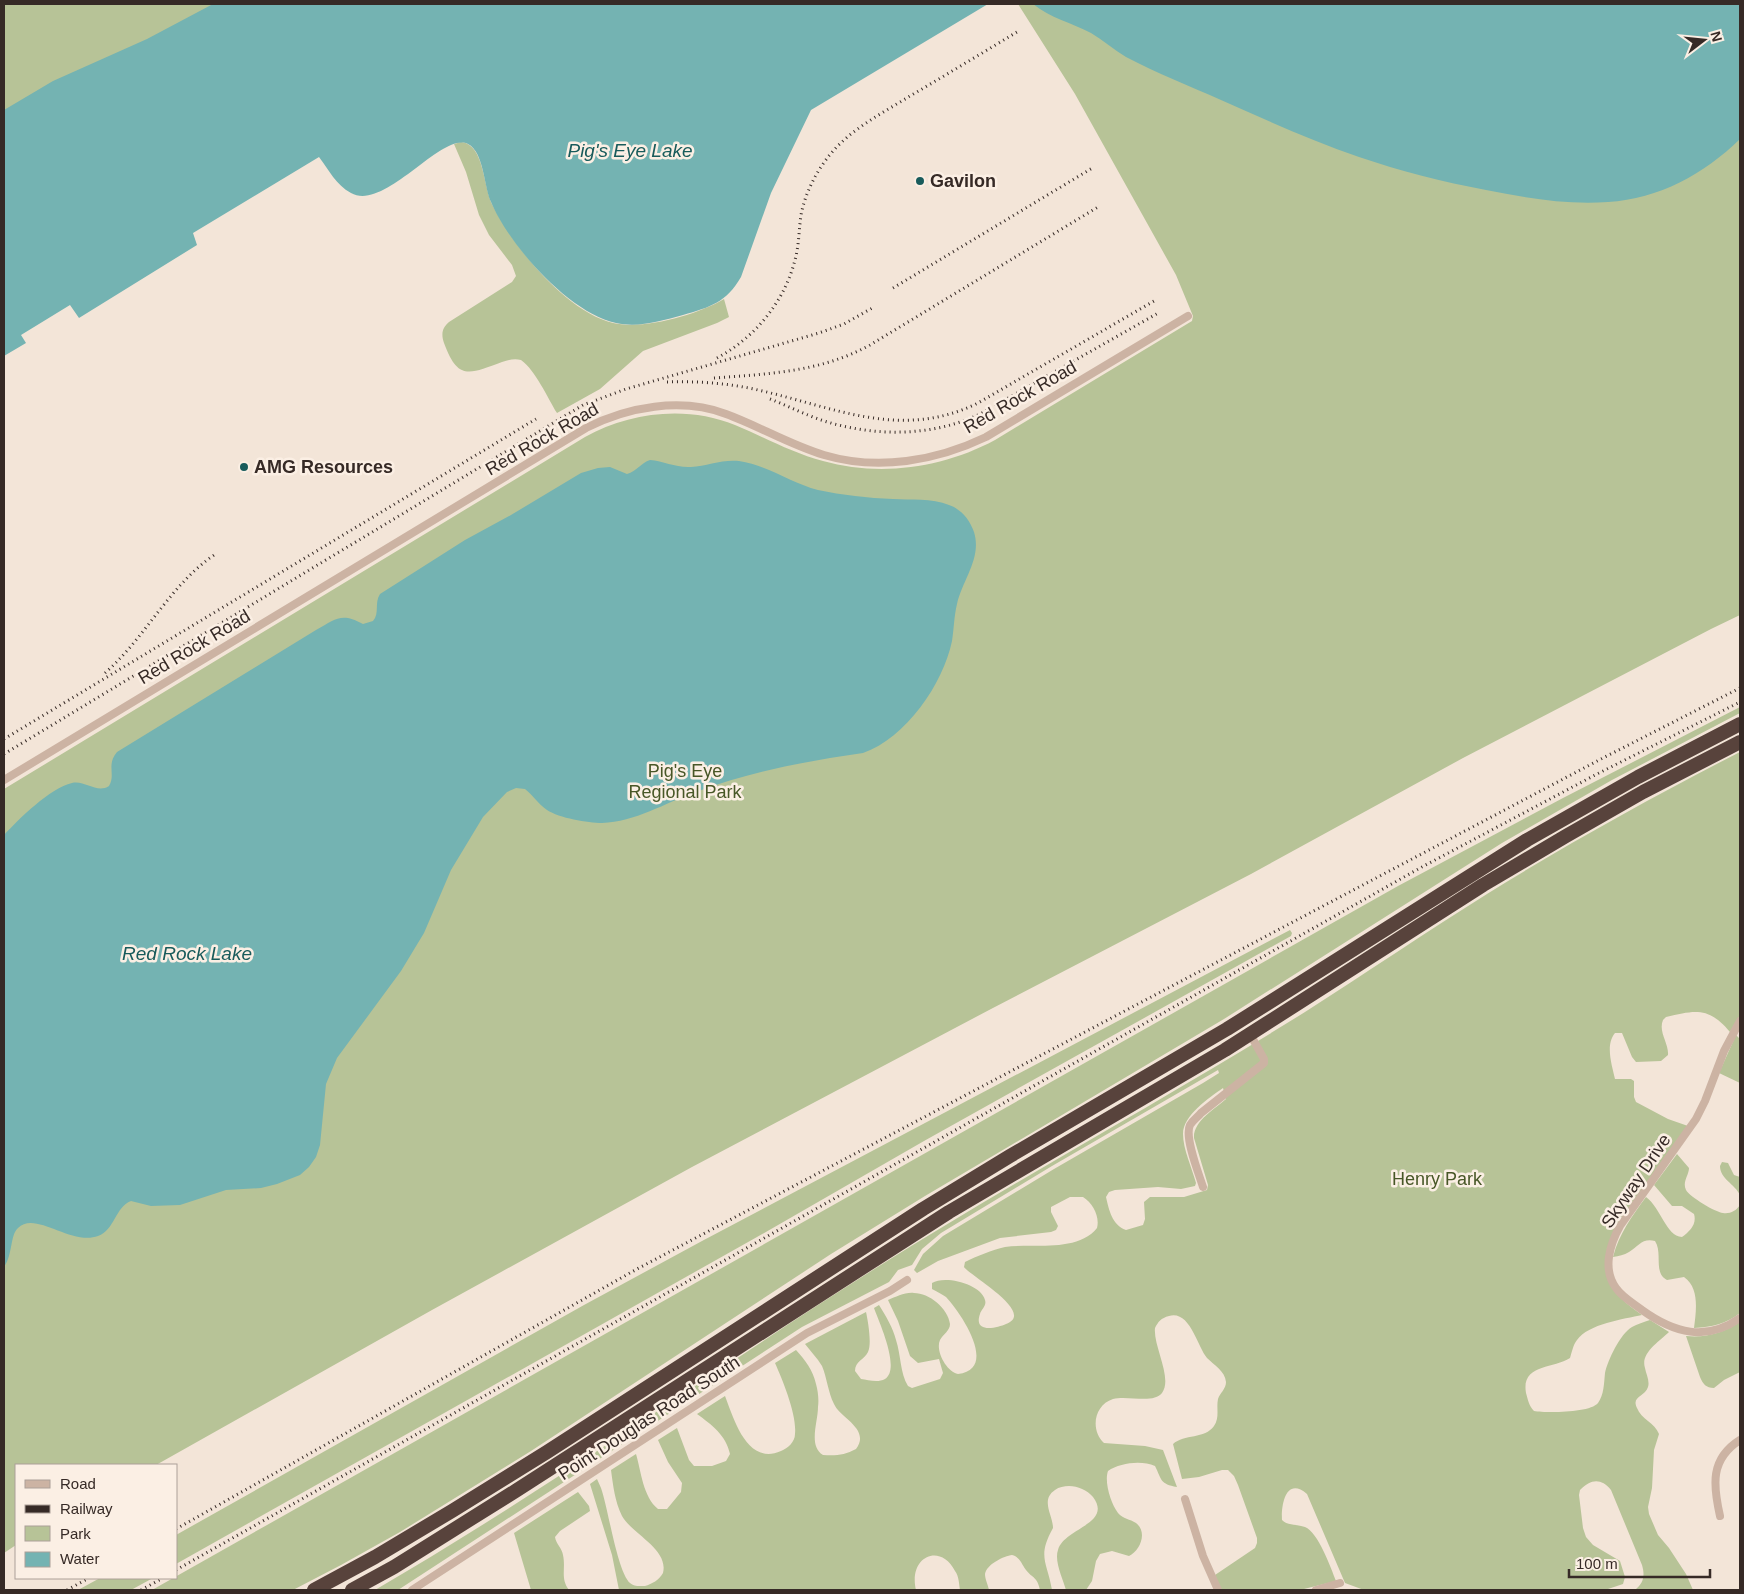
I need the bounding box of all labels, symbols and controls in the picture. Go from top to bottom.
north arrow [1679,15,1729,65]
text: N [1707,29,1726,43]
water label: Pig's Eye Lake [567,140,693,161]
place label: Gavilon [930,171,996,191]
marker: Gavilon [914,175,926,187]
street label: Red Rock Road [960,357,1080,437]
street label: Red Rock Road [482,399,602,479]
place label: AMG Resources [254,457,393,477]
marker: AMG Resources [238,461,250,473]
street label: Red Rock Road [134,606,254,688]
park label: Pig's Eye Regional Park [628,761,743,802]
water label: Red Rock Lake [122,943,252,964]
street label: Skyway Drive [1597,1130,1675,1232]
park label: Henry Park [1392,1169,1483,1189]
street label: Point Douglas Road South [555,1352,743,1484]
legend [15,1464,178,1579]
text: Road [60,1475,96,1492]
text: Railway [60,1500,113,1517]
text: Park [60,1525,91,1542]
scale bar [1569,1546,1710,1578]
text: Water [60,1550,99,1567]
text: 100 m [1576,1555,1618,1572]

